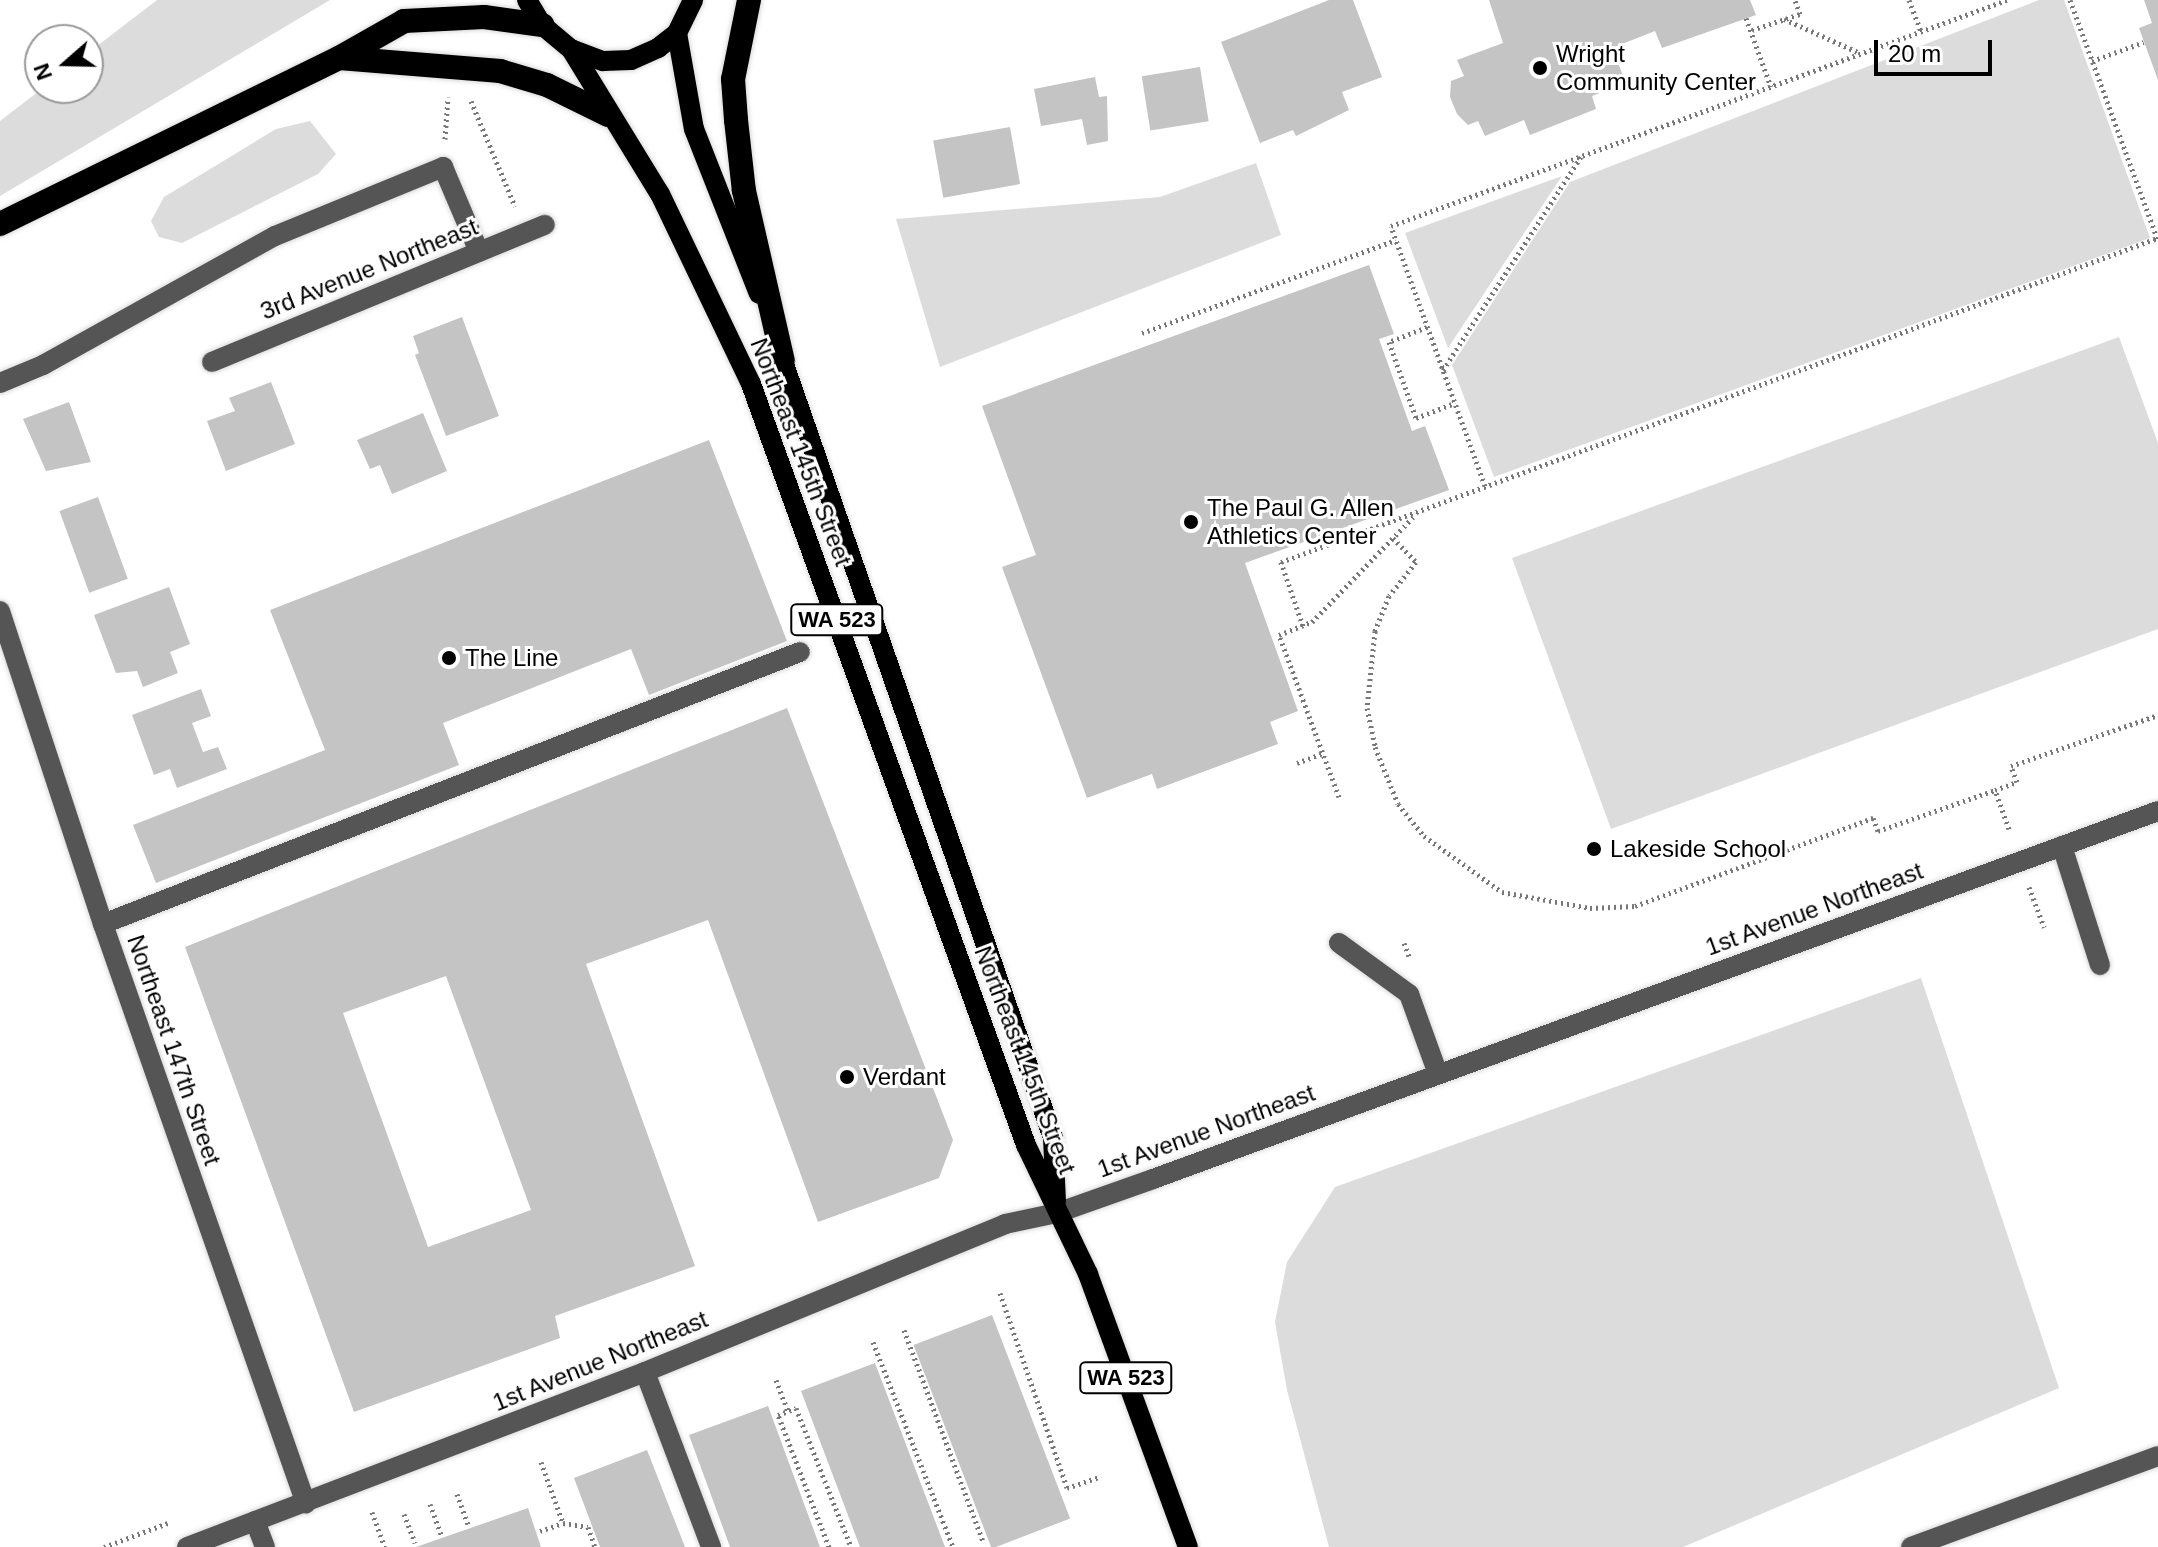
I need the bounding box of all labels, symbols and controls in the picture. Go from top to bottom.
north arrow [24,24,104,104]
scale bar [1878,24,1996,74]
place label: Wright Community Center [1556,40,1756,96]
text: 20 m [1888,40,1941,67]
marker: Wright Community Center [1531,59,1549,77]
text: N [28,60,57,83]
street label: 3rd Avenue Northeast [256,212,482,326]
street label: Northeast 145th Street [744,334,858,570]
place label: The Paul G. Allen Athletics Center [1207,494,1395,550]
marker: The Paul G. Allen Athletics Center [1182,513,1200,531]
road number: WA 523 [789,602,885,638]
place label: The Line [465,644,558,672]
marker: The Line [440,649,458,667]
place label: Lakeside School [1610,835,1786,863]
marker: Lakeside School [1585,840,1603,858]
street label: 1st Avenue Northeast [1701,856,1927,962]
street label: Northeast 147th Street [121,931,227,1169]
street label: Northeast 145th Street [968,942,1082,1178]
place label: Verdant [863,1063,946,1091]
marker: Verdant [838,1068,856,1086]
street label: 1st Avenue Northeast [1093,1078,1319,1184]
street label: 1st Avenue Northeast [488,1305,712,1417]
road number: WA 523 [1078,1360,1174,1396]

